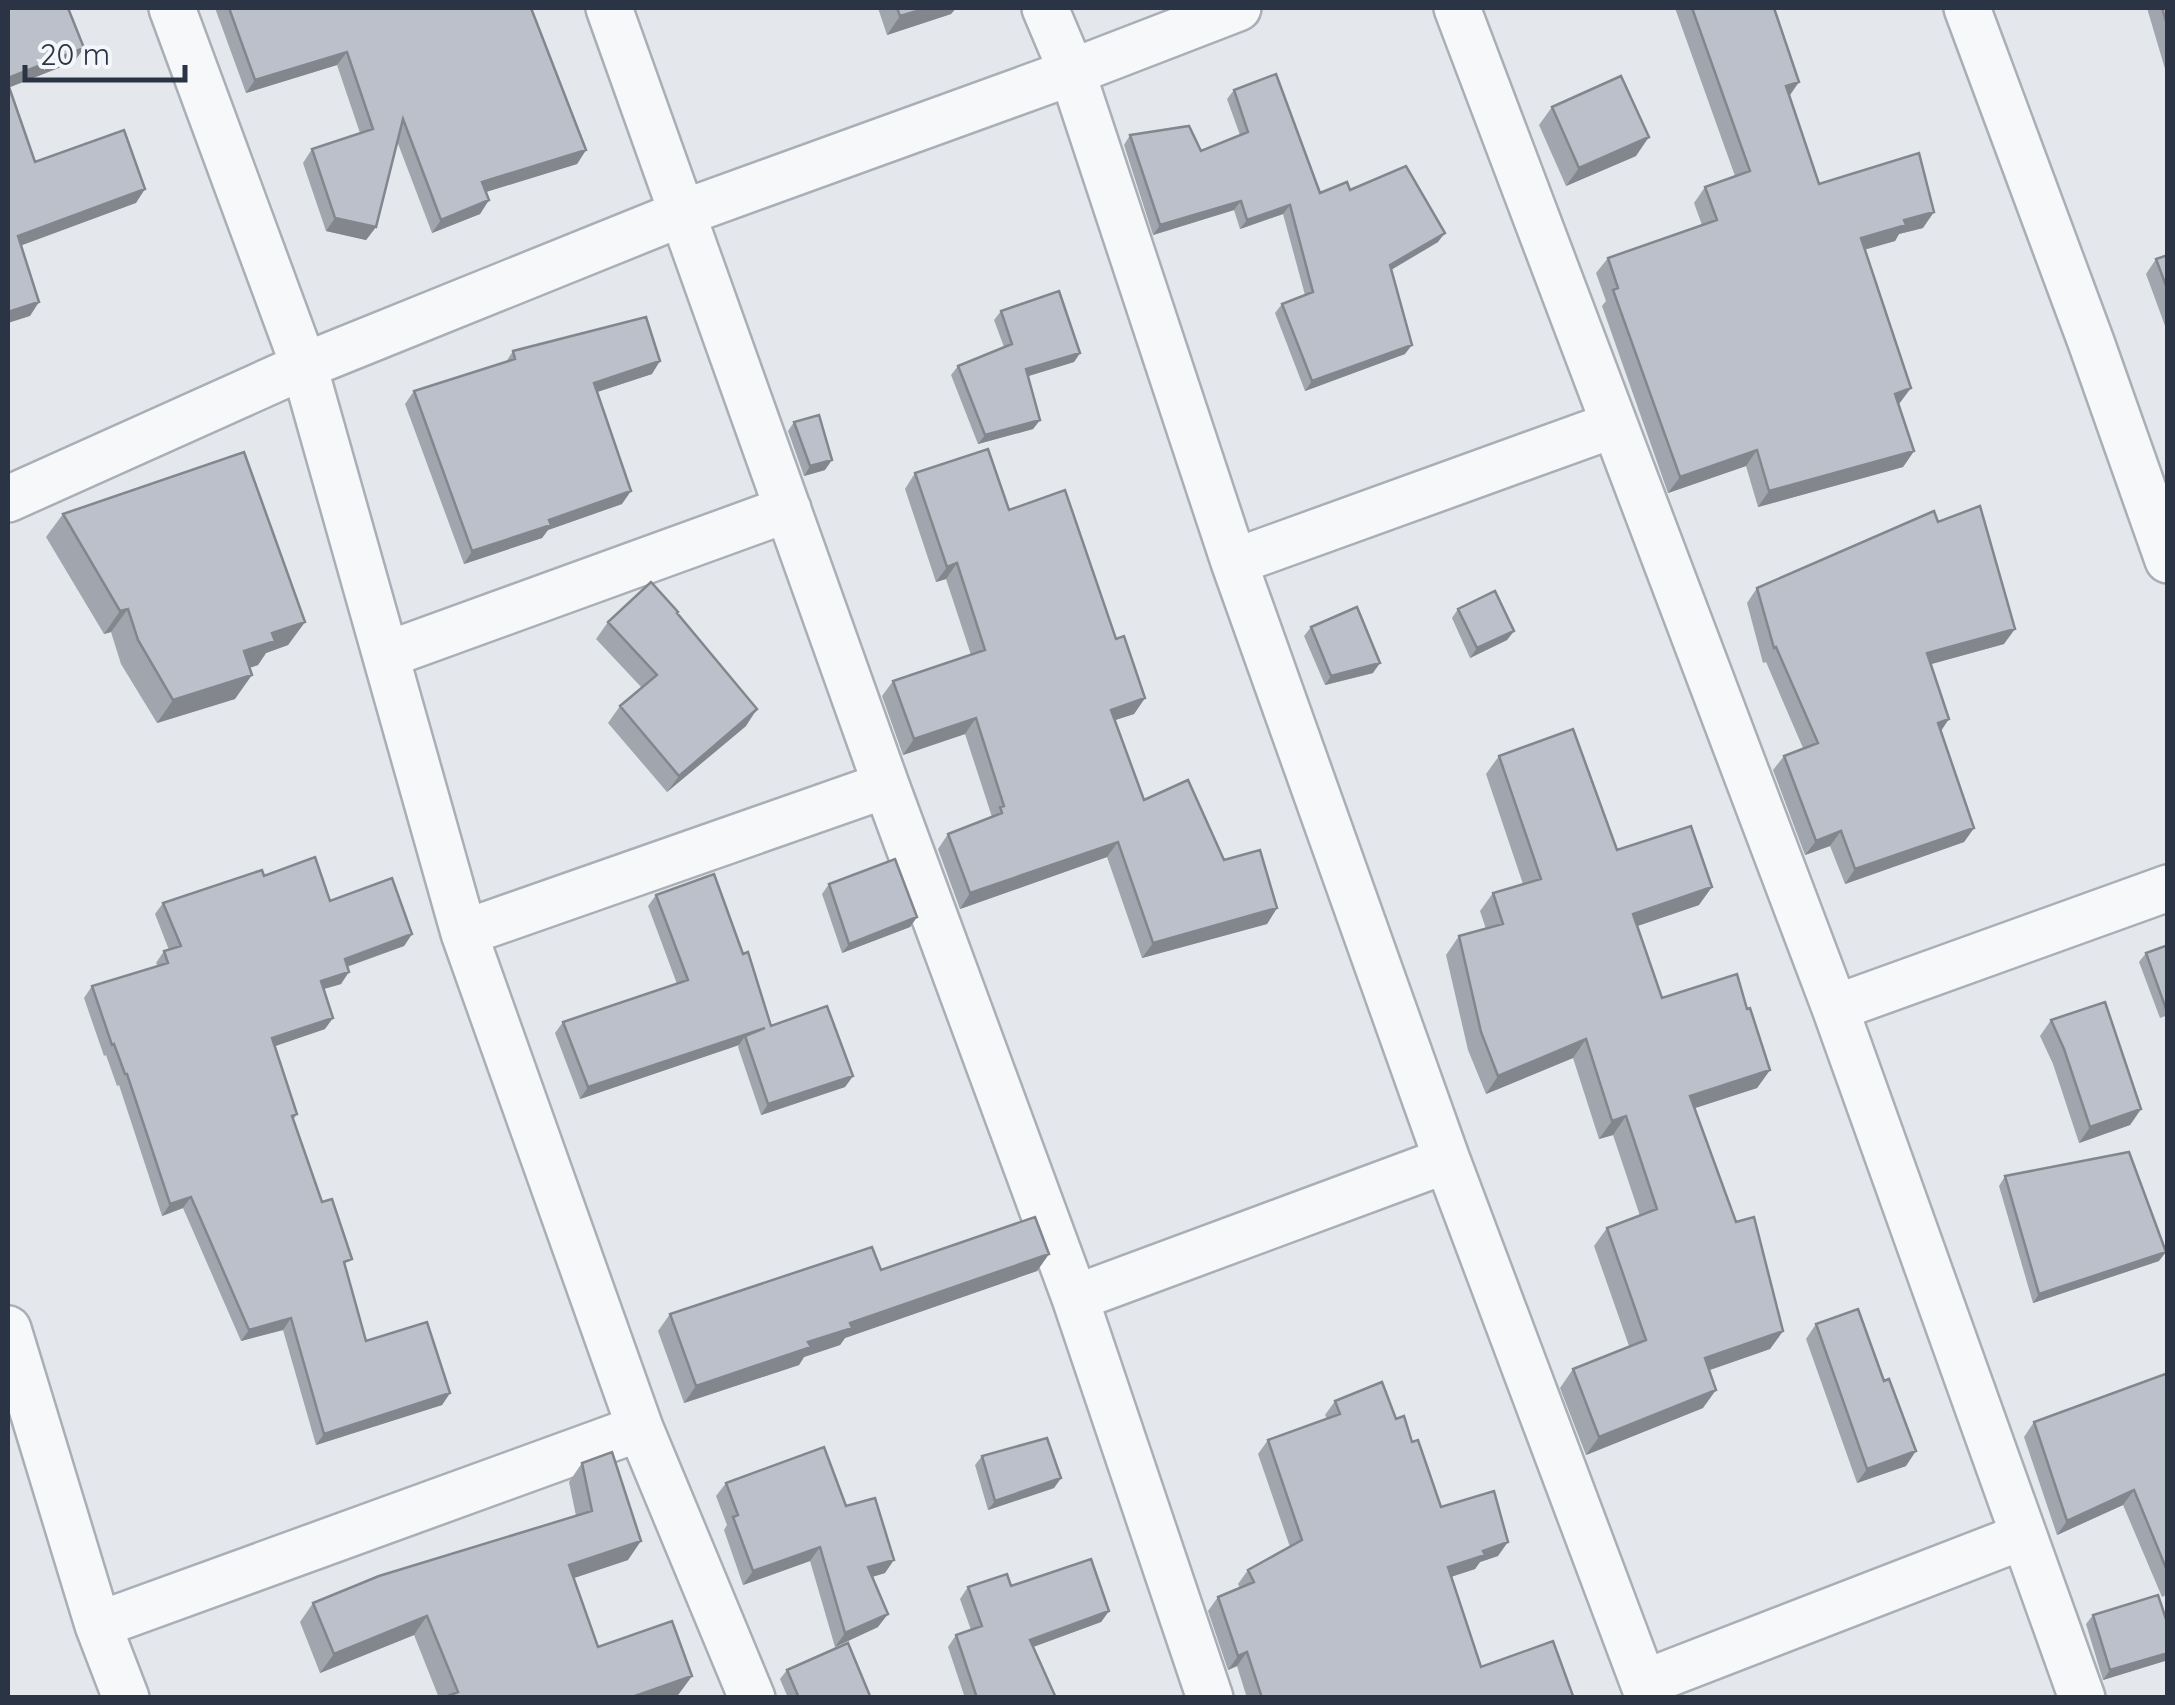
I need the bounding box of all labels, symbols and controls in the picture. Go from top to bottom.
scale bar [25,20,185,82]
text: 20 m [40,35,110,73]

